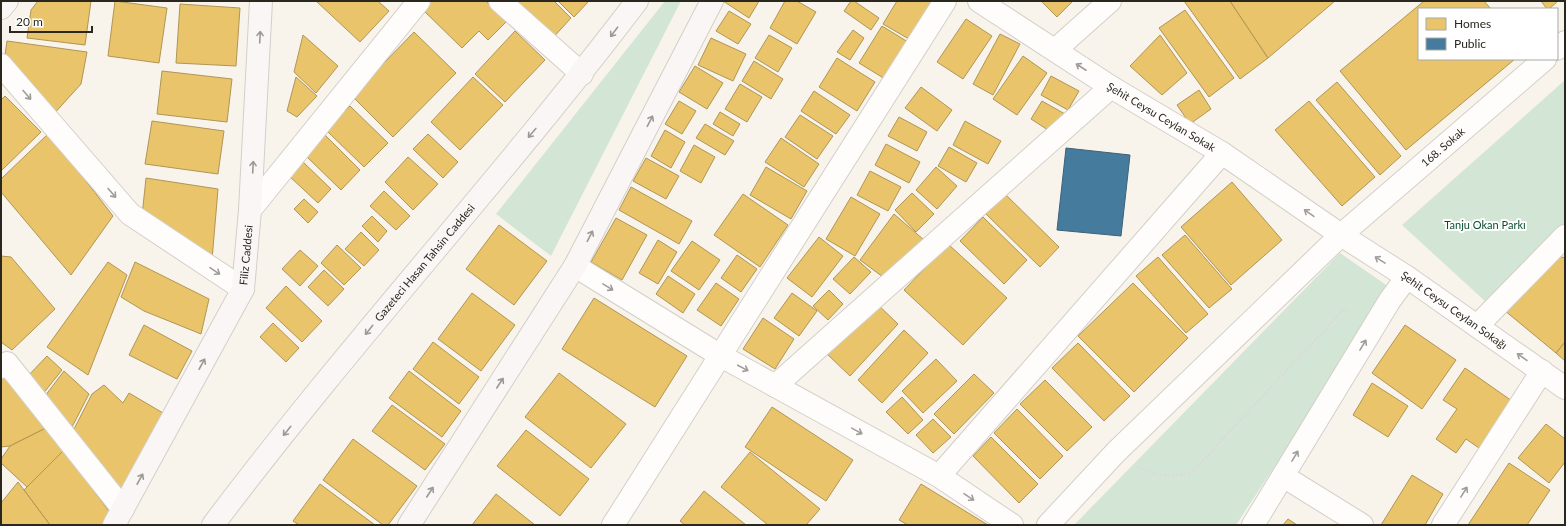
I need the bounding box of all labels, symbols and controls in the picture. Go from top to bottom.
scale bar [10,8,92,34]
legend [1418,8,1558,60]
text: 20 m [16,14,43,29]
text: Homes [1454,16,1491,31]
one-way arrow [609,26,618,37]
one-way arrow [256,31,263,44]
text: Public [1454,36,1486,51]
one-way arrow [1076,63,1087,71]
street label: Şehit Ceysu Ceylan Sokak [1105,79,1218,154]
one-way arrow [22,90,31,100]
one-way arrow [647,115,654,127]
street label: 168. Sokak [1418,124,1467,169]
one-way arrow [528,128,537,139]
one-way arrow [249,161,256,174]
one-way arrow [107,188,117,198]
street label: Gazeteci Hasan Tahsin Caddesi [371,201,477,324]
one-way arrow [1304,209,1315,217]
park label: Tanju Okan Parkı [1444,218,1526,231]
street label: Filiz Caddesi [236,224,255,286]
one-way arrow [587,231,595,243]
one-way arrow [1374,255,1386,263]
one-way arrow [209,267,220,275]
street label: Şehit Ceysu Ceylan Sokağı [1399,268,1510,351]
one-way arrow [602,283,614,291]
one-way arrow [364,325,373,336]
one-way arrow [1359,340,1367,351]
one-way arrow [1516,353,1527,361]
one-way arrow [199,359,207,371]
one-way arrow [737,365,749,373]
one-way arrow [496,378,504,389]
one-way arrow [282,426,291,437]
one-way arrow [851,428,863,435]
one-way arrow [1292,450,1300,462]
one-way arrow [136,473,144,485]
one-way arrow [1460,486,1468,498]
one-way arrow [426,487,434,498]
one-way arrow [963,493,974,501]

